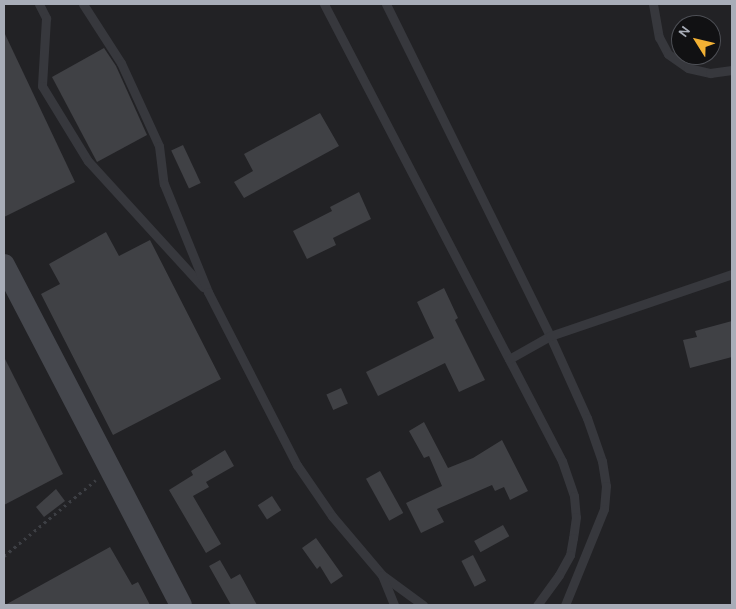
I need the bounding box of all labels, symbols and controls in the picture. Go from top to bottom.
north arrow [671,15,721,65]
text: N [674,22,694,41]

